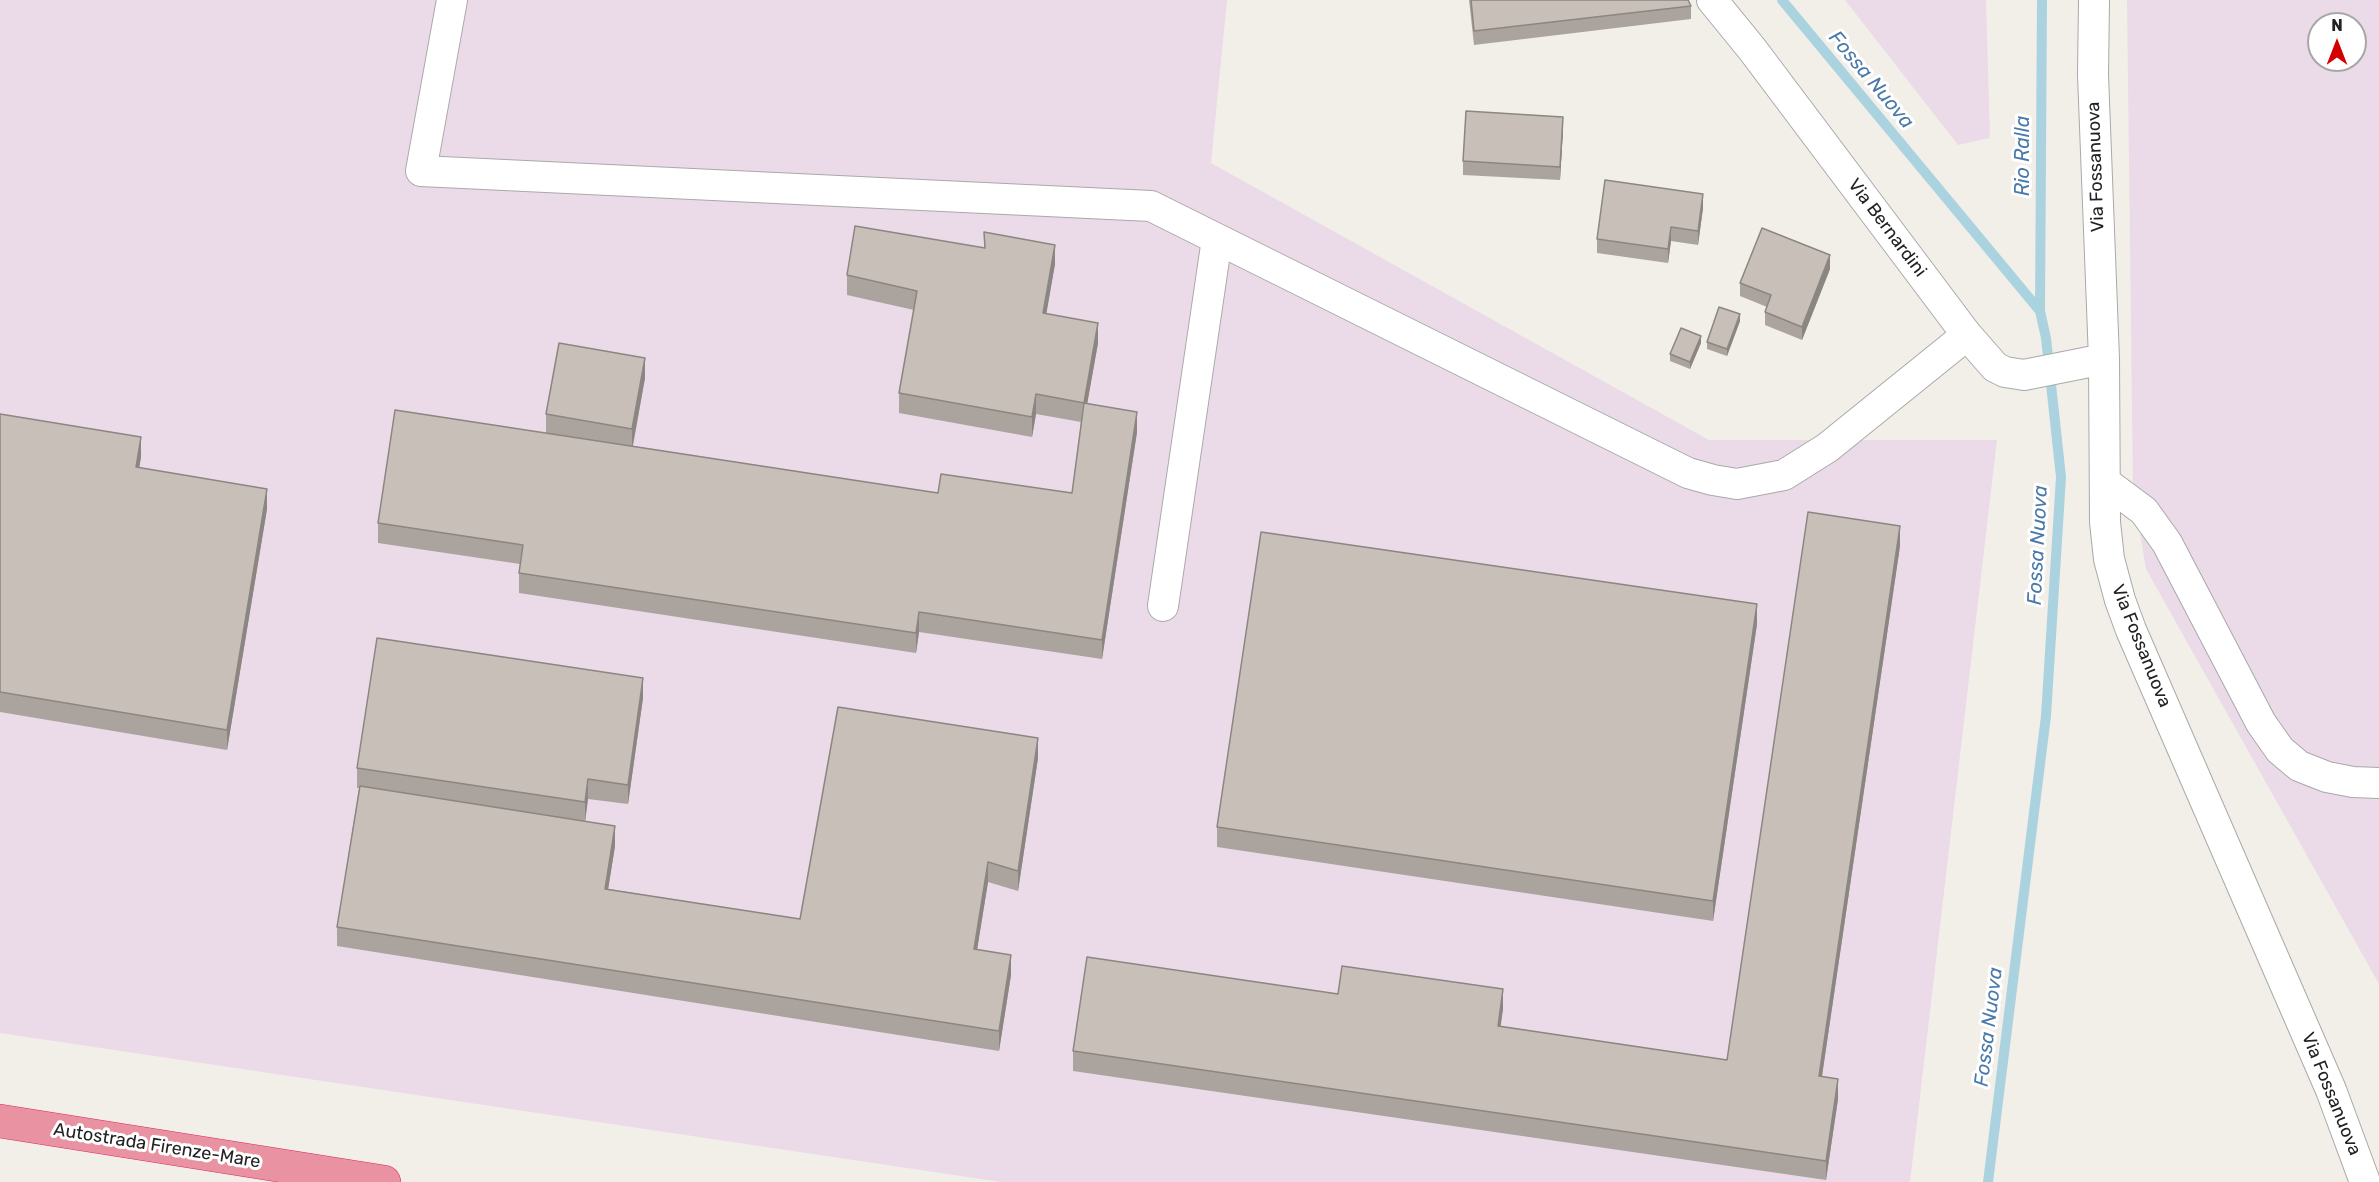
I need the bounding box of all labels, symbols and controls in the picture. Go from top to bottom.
north arrow [2307,12,2367,72]
text: N [2331,16,2343,35]
water label: Fossa Nuova [1823,26,1919,134]
street label: Via Fossanuova [2083,101,2109,233]
water label: Rio Ralla [2011,116,2035,196]
street label: Via Bernardini [1843,175,1931,281]
water label: Fossa Nuova [2023,485,2053,605]
street label: Via Fossanuova [2107,581,2175,711]
water label: Fossa Nuova [1970,966,2008,1088]
street label: Via Fossanuova [2297,1029,2365,1159]
street label: Autostrada Firenze-Mare [52,1119,262,1173]

